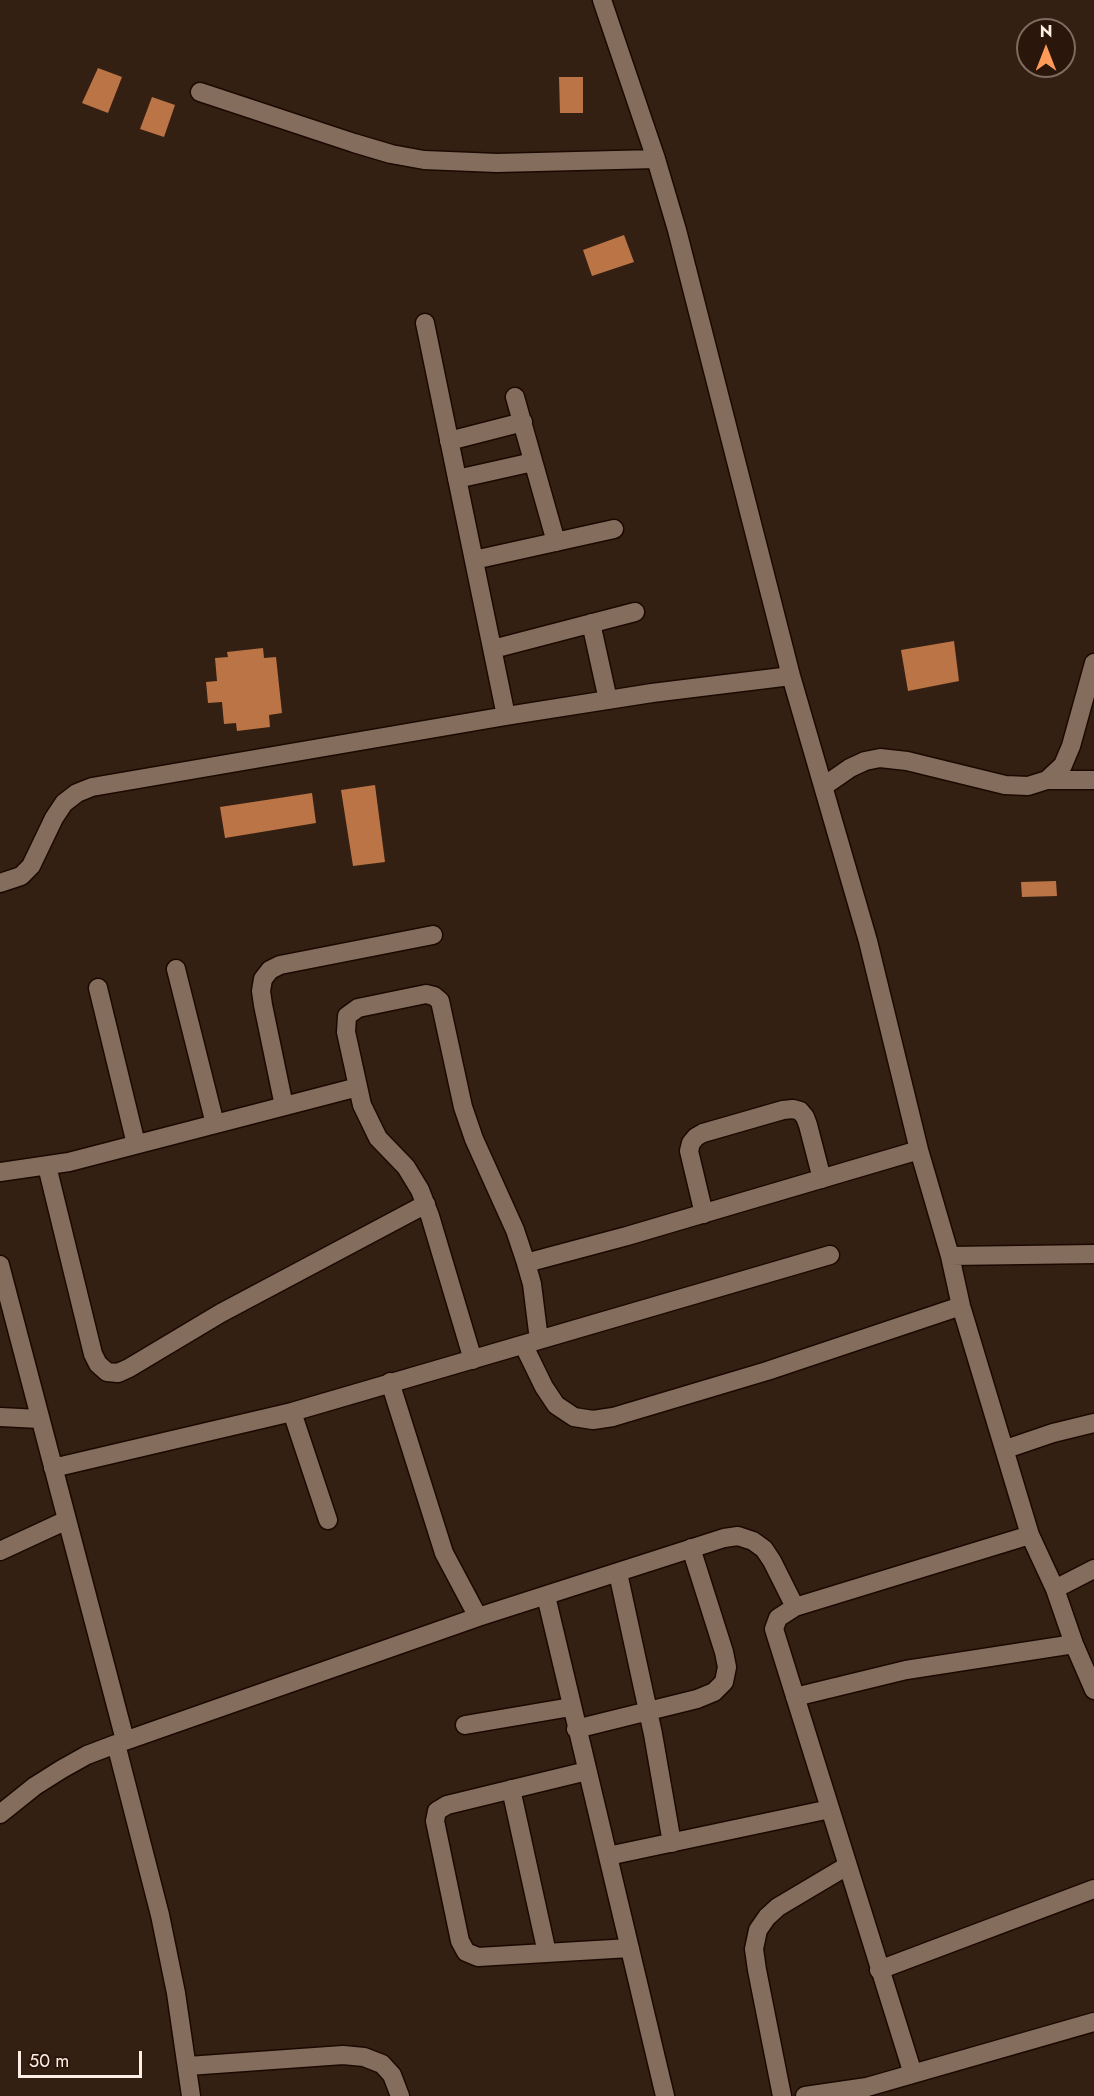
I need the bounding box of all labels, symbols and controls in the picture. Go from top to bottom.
north arrow [1016,18,1076,78]
text: N [1040,20,1052,43]
scale bar [21,2039,146,2077]
text: 50 m [29,2048,69,2074]

